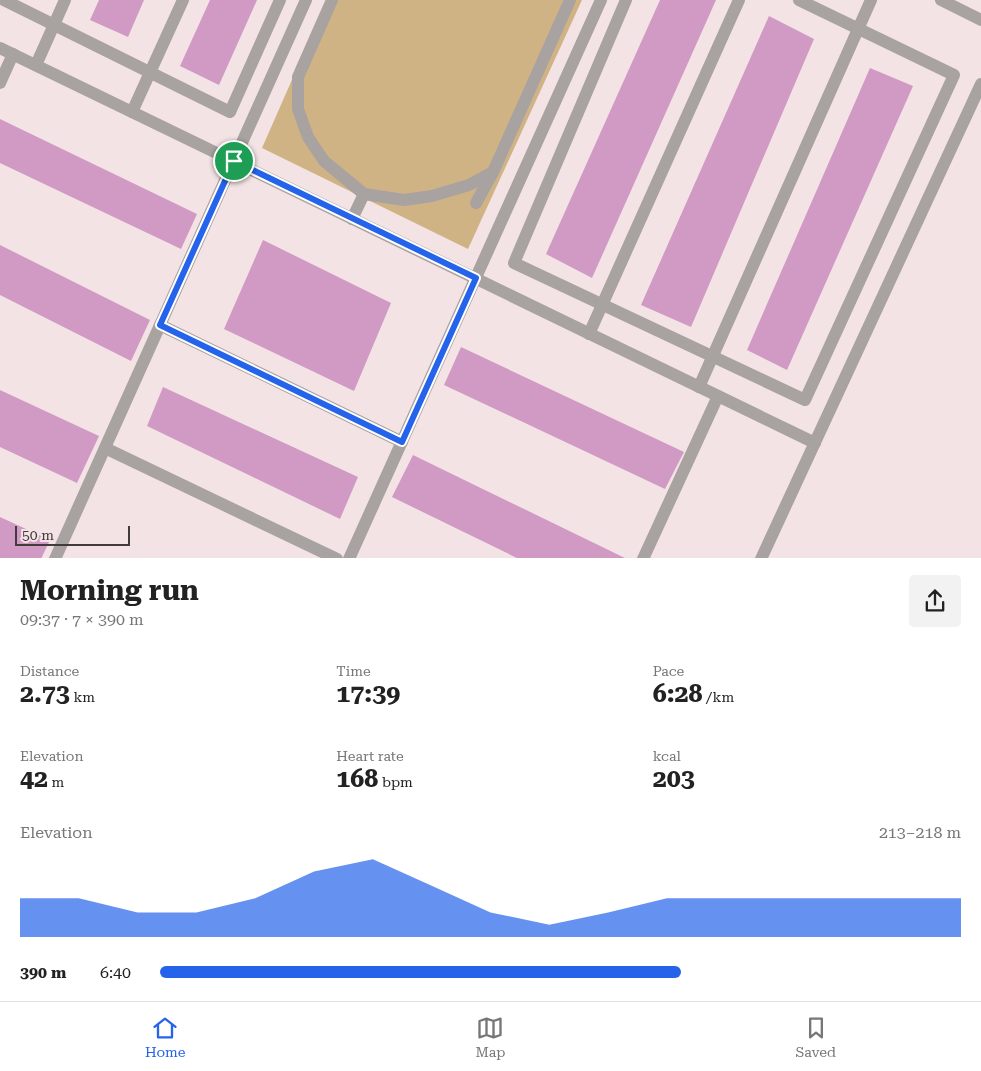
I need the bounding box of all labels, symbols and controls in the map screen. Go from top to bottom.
pin [213,140,255,182]
icon: arrive [220,147,248,175]
scale bar [15,524,130,547]
text: 50 m [22,527,54,543]
text: Morning run [20,574,199,607]
button: share [909,575,961,627]
text: 09:37 · 7 × 390 m [20,610,144,629]
text: Distance [20,663,79,679]
text: Time [336,663,371,679]
text: Pace [653,663,684,679]
text: 2.73 [20,679,70,708]
text: 17:39 [336,679,400,708]
text: 6:28 [653,679,702,708]
text: km [70,689,95,705]
text: /km [702,689,734,705]
text: Elevation [20,748,83,764]
text: Heart rate [336,748,404,764]
text: kcal [653,748,681,764]
text: 42 [20,764,48,793]
text: 168 [336,764,378,793]
text: 203 [653,764,695,793]
text: m [48,774,64,790]
text: bpm [378,774,413,790]
text: Elevation [20,823,93,842]
text: 213–218 m [879,823,961,842]
text: 390 m [20,963,66,982]
text: 6:40 [100,963,131,982]
tab: Home [145,1014,186,1060]
tab: Map [476,1014,505,1060]
tab: Saved [795,1014,836,1060]

